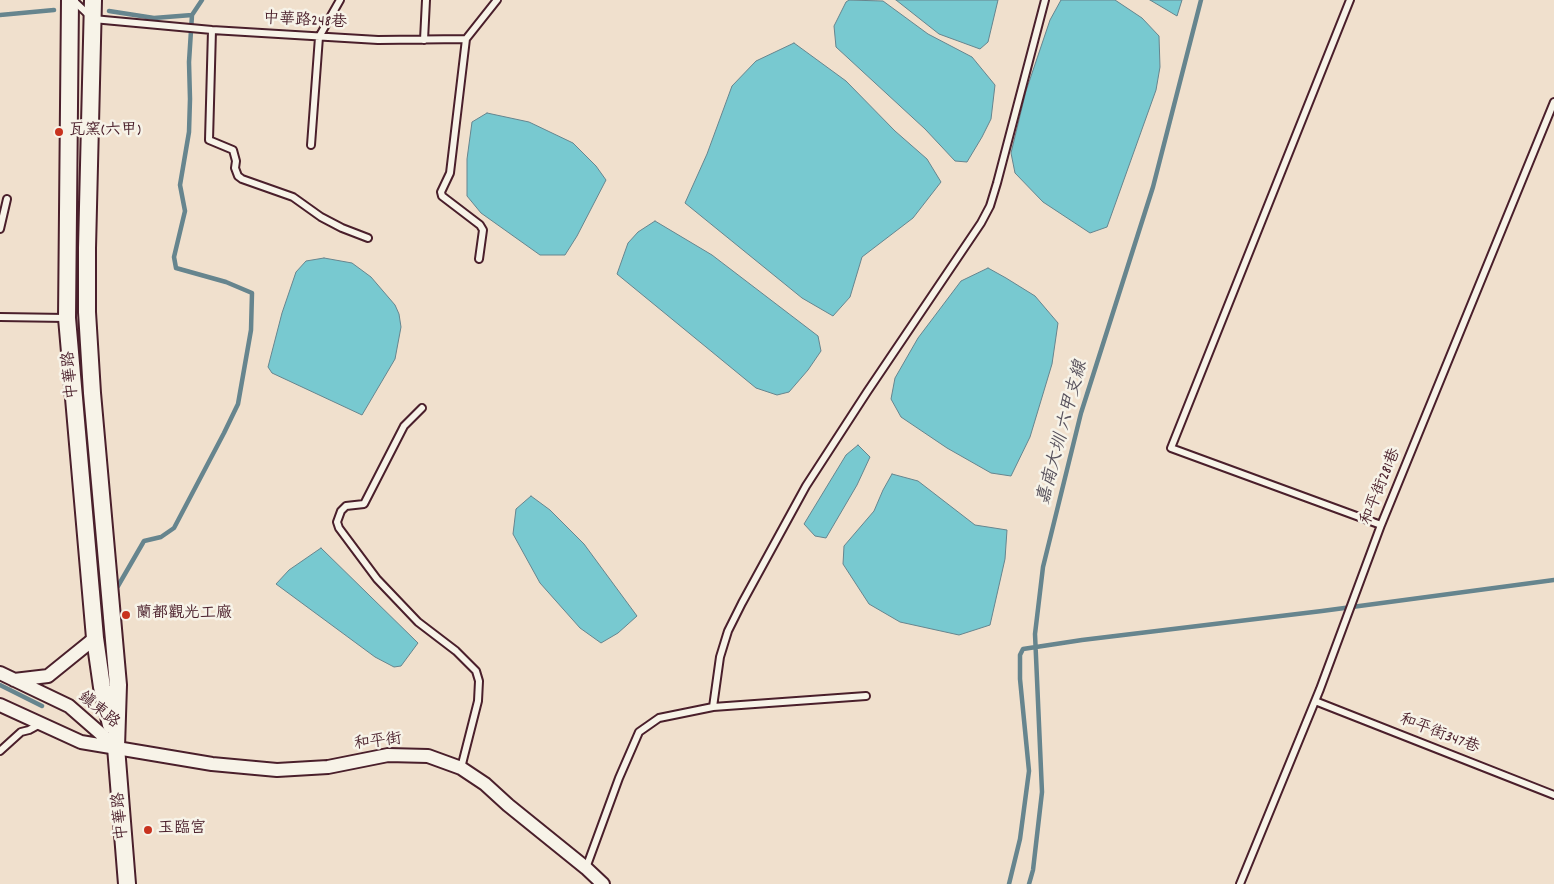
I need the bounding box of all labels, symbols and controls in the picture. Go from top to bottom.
street label: 中華路248巷 [263,10,347,34]
place label: 瓦窯(六甲) [69,122,141,142]
marker: 瓦窯(六甲) [53,126,65,138]
street label: 中華路 [60,350,84,400]
water label: 嘉南大圳 六甲支線 [1034,359,1094,507]
street label: 和平街281巷 [1358,446,1406,528]
place label: 蘭都觀光工廠 [136,605,232,625]
marker: 蘭都觀光工廠 [120,609,132,621]
street label: 鎮東路 [73,688,123,734]
street label: 和平街347巷 [1396,711,1482,759]
street label: 和平街 [353,731,403,755]
street label: 中華路 [110,791,134,841]
place label: 玉臨宮 [158,820,206,840]
marker: 玉臨宮 [142,824,154,836]

